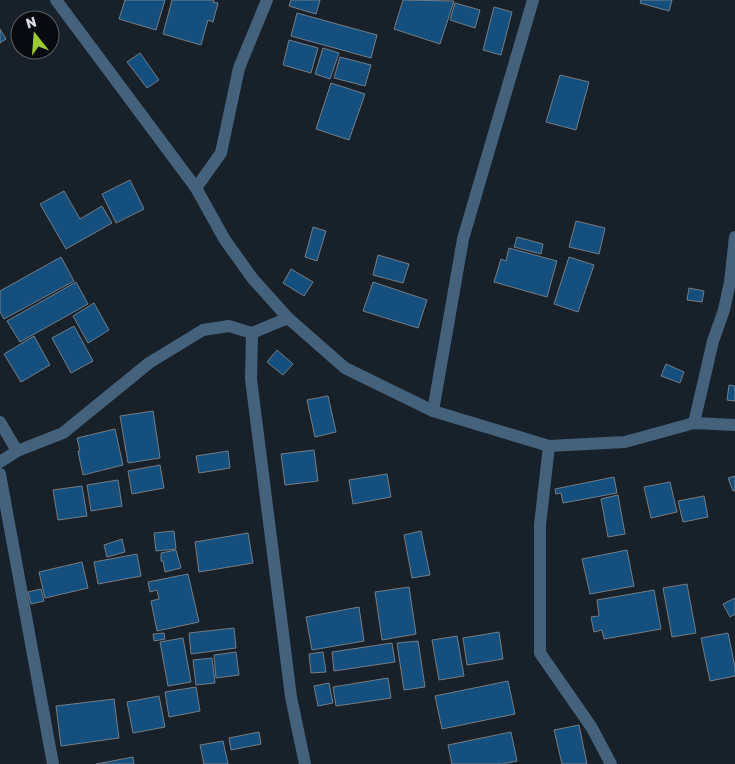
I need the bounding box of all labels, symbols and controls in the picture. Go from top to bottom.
north arrow [10,10,60,60]
text: N [24,13,39,33]

